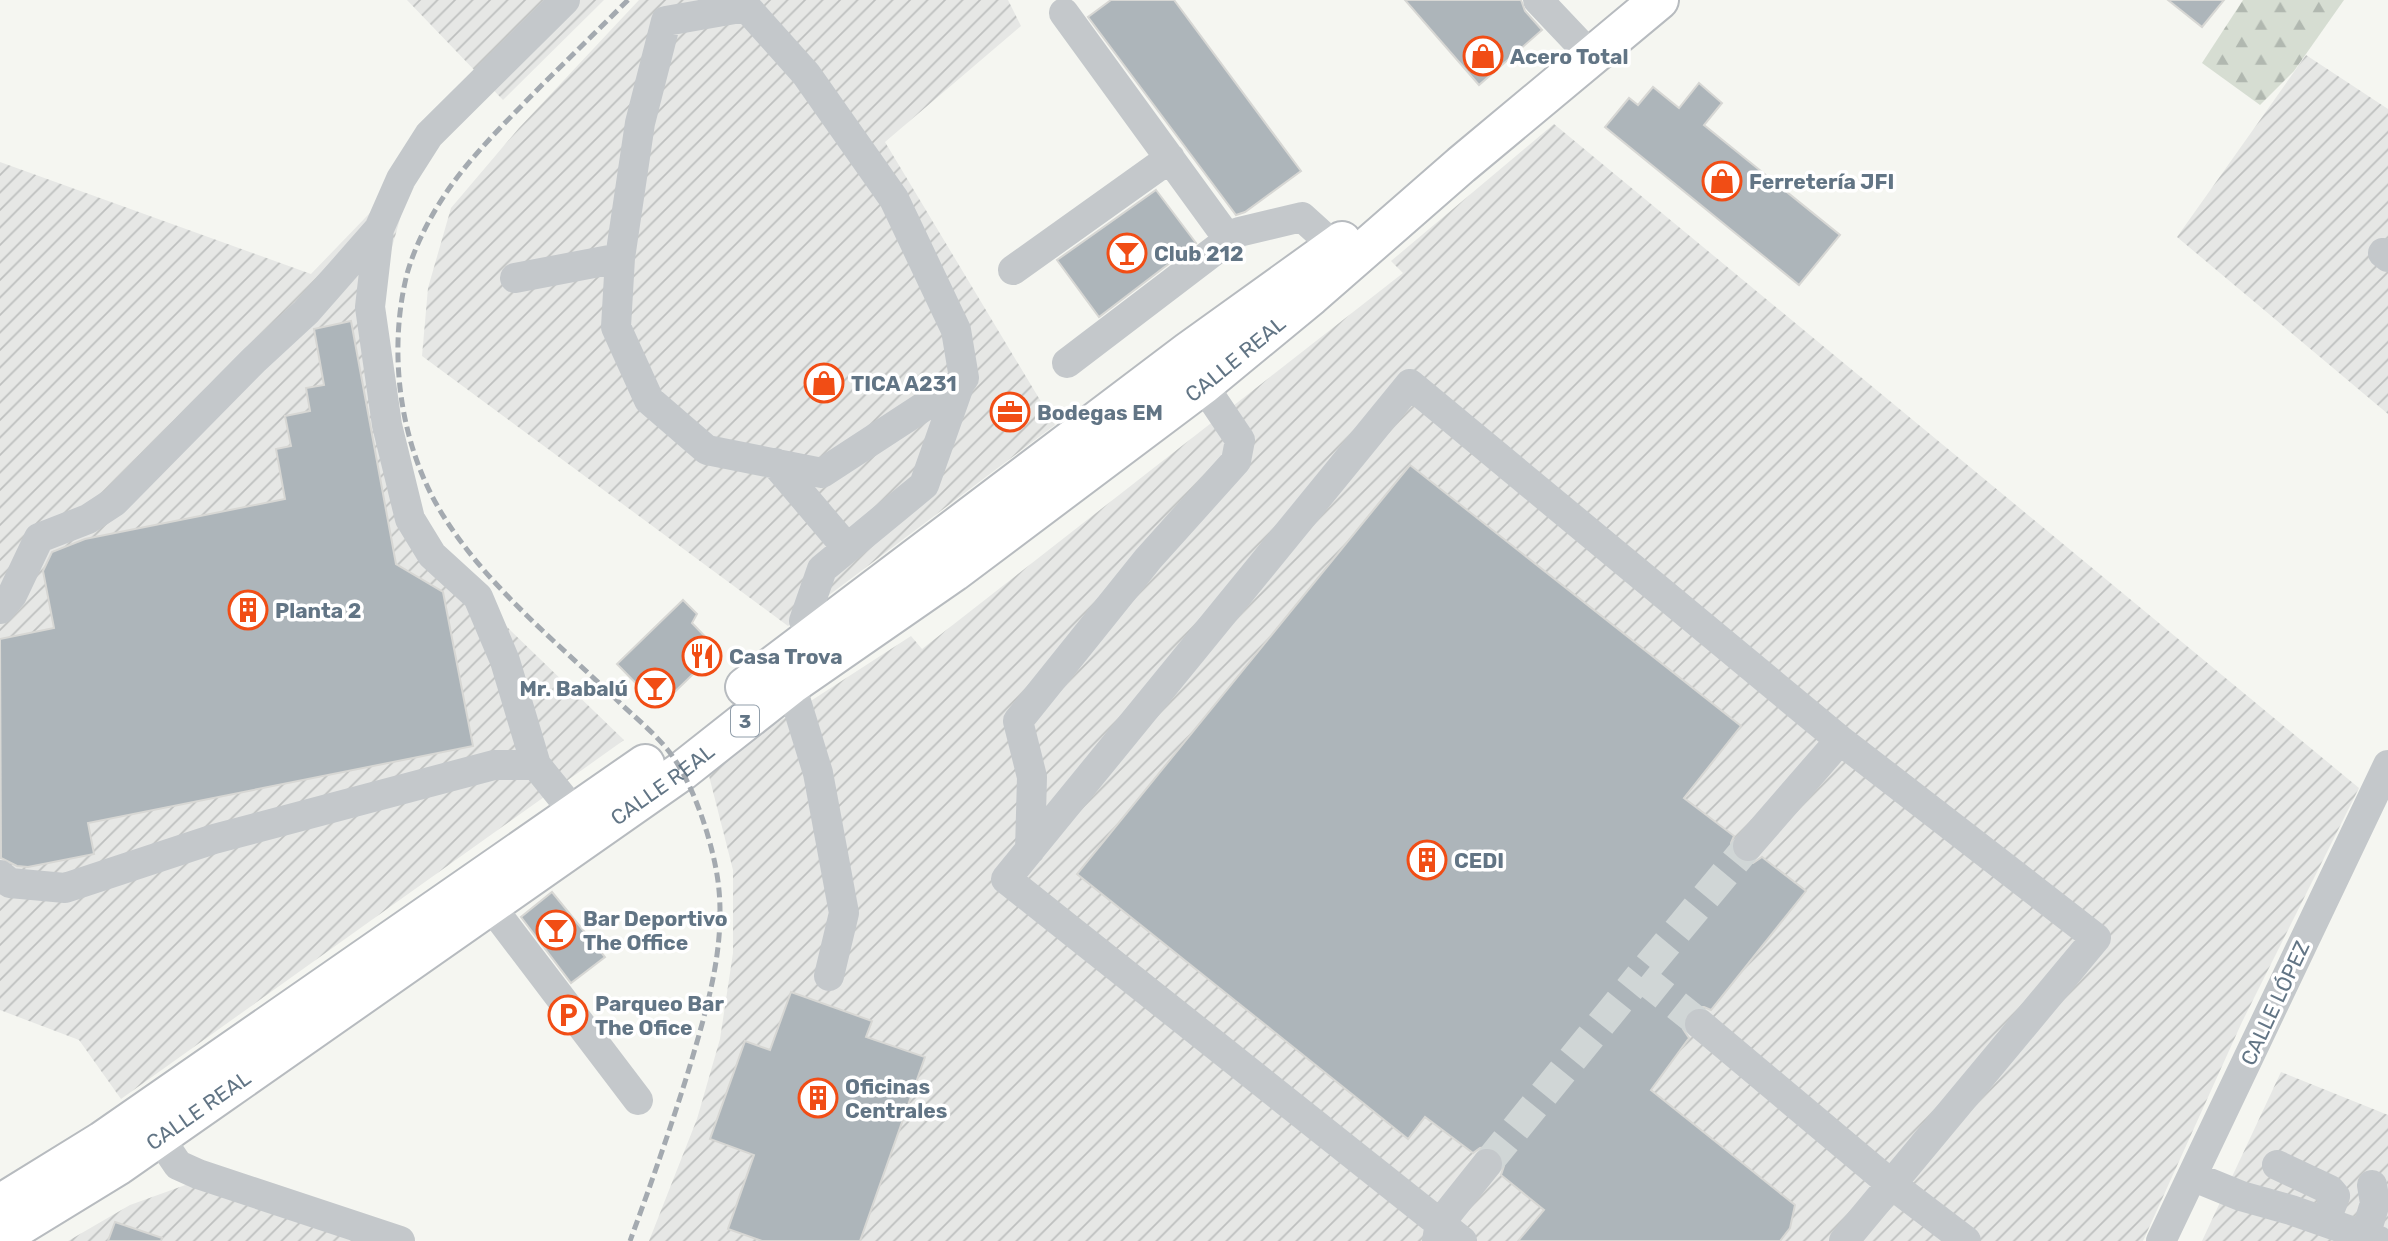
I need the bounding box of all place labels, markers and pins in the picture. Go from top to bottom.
shop icon: Acero Total [1462,35,1504,77]
place label: Acero Total [1510,44,1628,69]
shop icon: Ferretería JFI [1701,160,1743,202]
place label: Ferretería JFI [1749,169,1894,194]
bar icon: Club 212 [1106,232,1148,274]
place label: Club 212 [1154,241,1244,266]
shop icon: TICA A231 [803,362,845,404]
place label: TICA A231 [851,371,957,396]
office icon: Bodegas EM [989,391,1031,433]
place label: Bodegas EM [1037,400,1163,425]
building icon: Planta 2 [227,589,269,631]
place label: Planta 2 [275,598,361,623]
restaurant icon: Casa Trova [681,635,723,677]
place label: Casa Trova [729,644,843,669]
bar icon: Mr. Babalú [634,667,676,709]
place label: Mr. Babalú [519,676,628,701]
building icon: CEDI [1406,839,1448,881]
place label: CEDI [1454,848,1504,873]
place label: Bar Deportivo The Office [583,906,728,955]
bar icon: Bar Deportivo The Office [535,909,577,951]
place label: Parqueo Bar The Ofice [595,991,724,1040]
parking icon: Parqueo Bar The Ofice [547,994,589,1036]
place label: Oficinas Centrales [845,1074,947,1123]
building icon: Oficinas Centrales [797,1077,839,1119]

